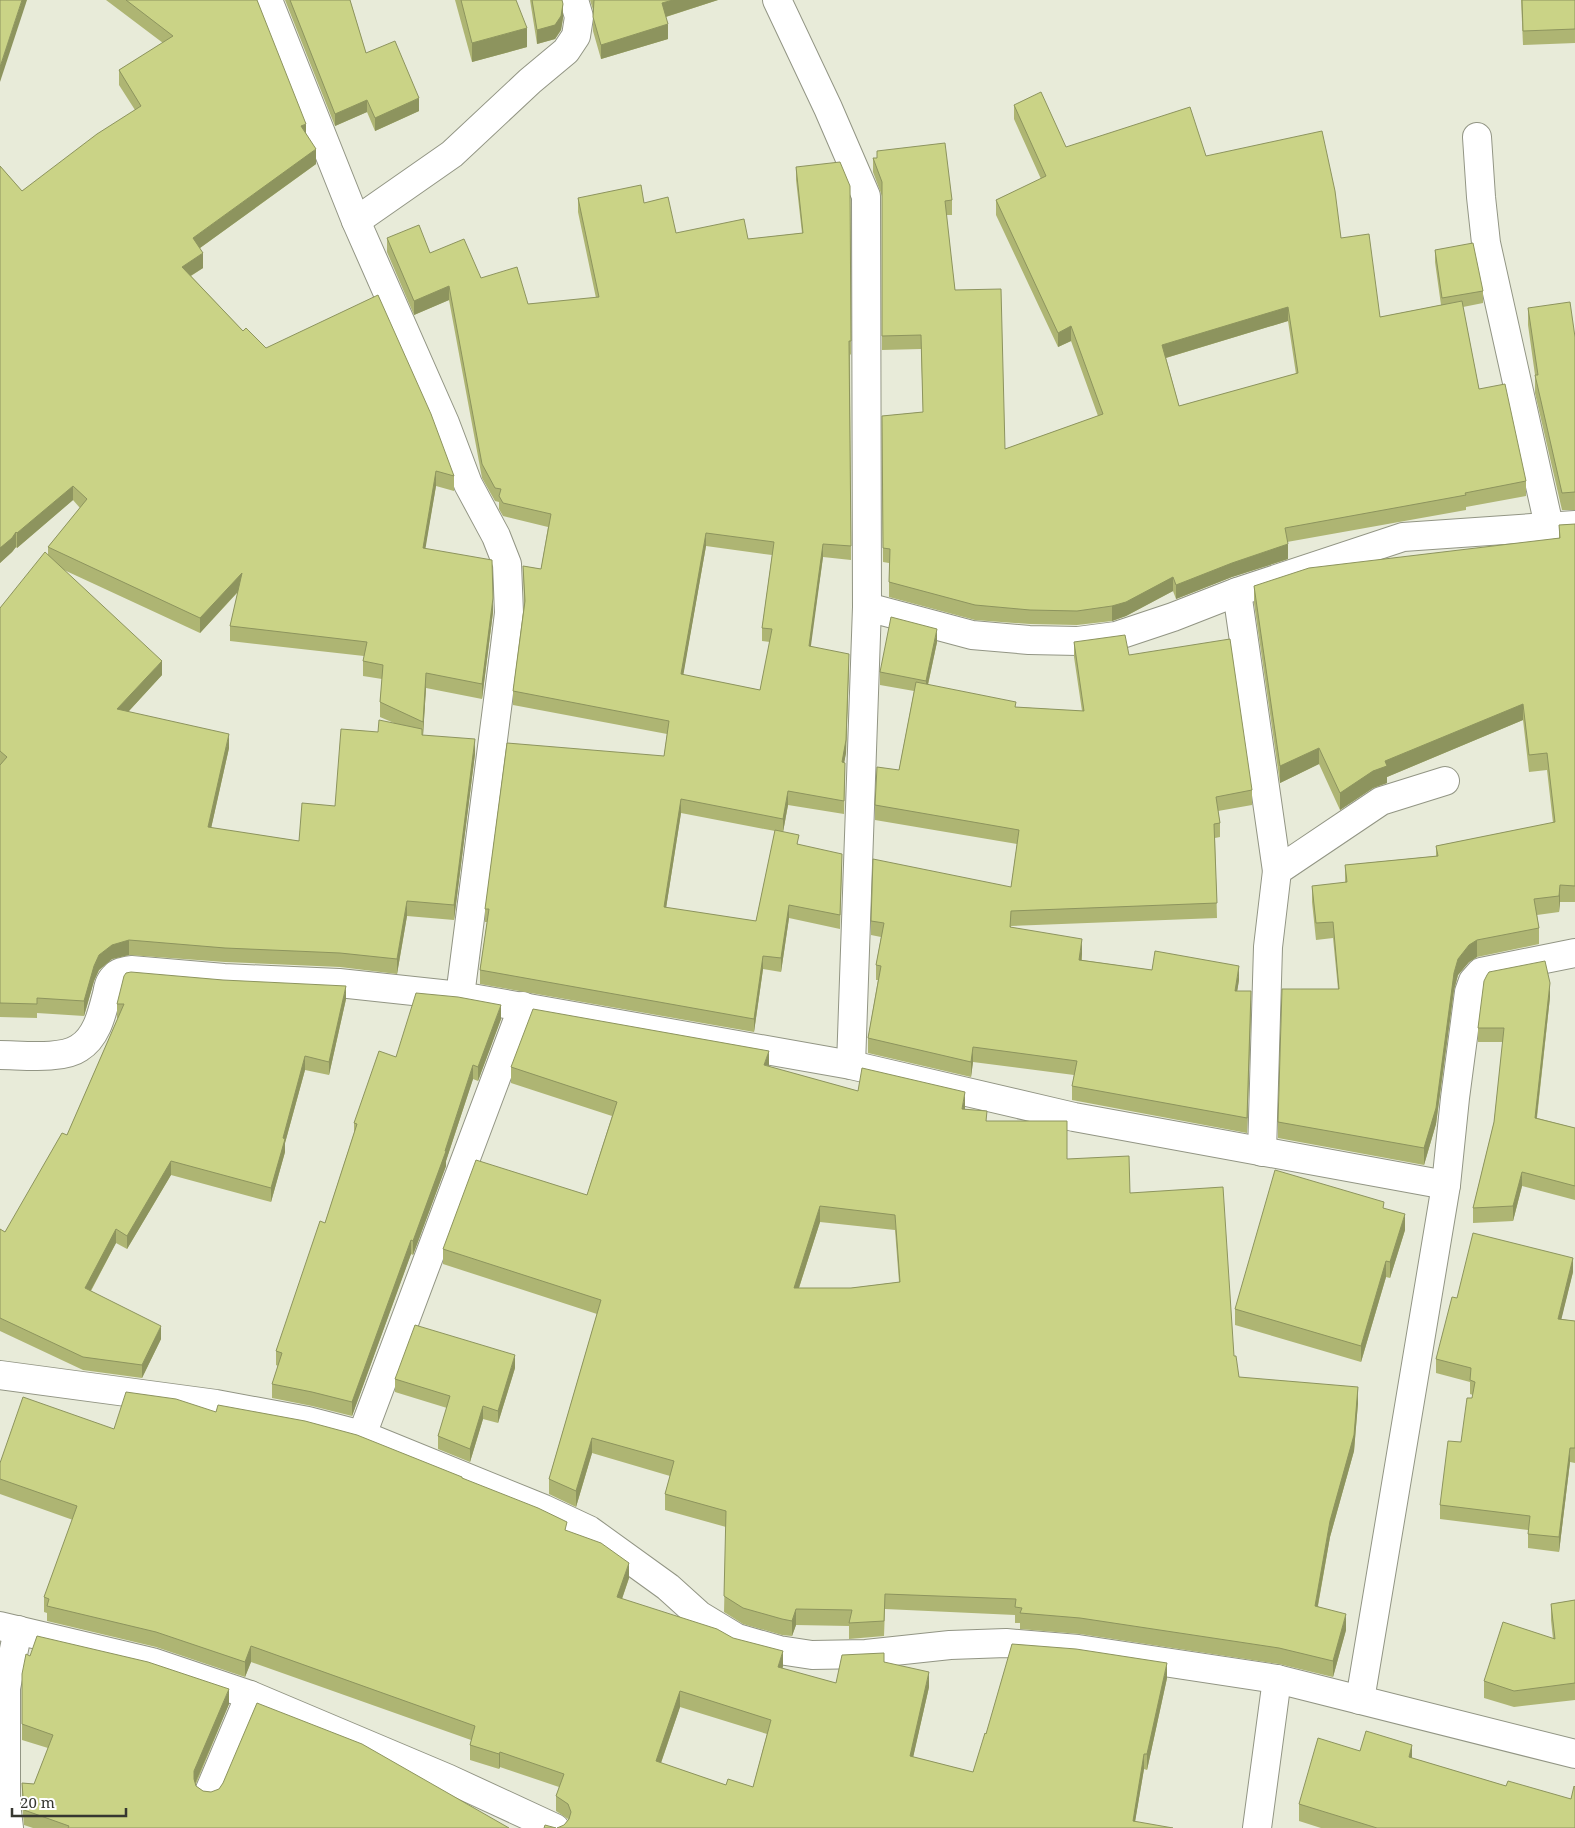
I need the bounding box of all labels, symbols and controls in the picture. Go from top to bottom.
scale bar [12,1786,126,1818]
text: 20 m [20,1792,55,1812]

